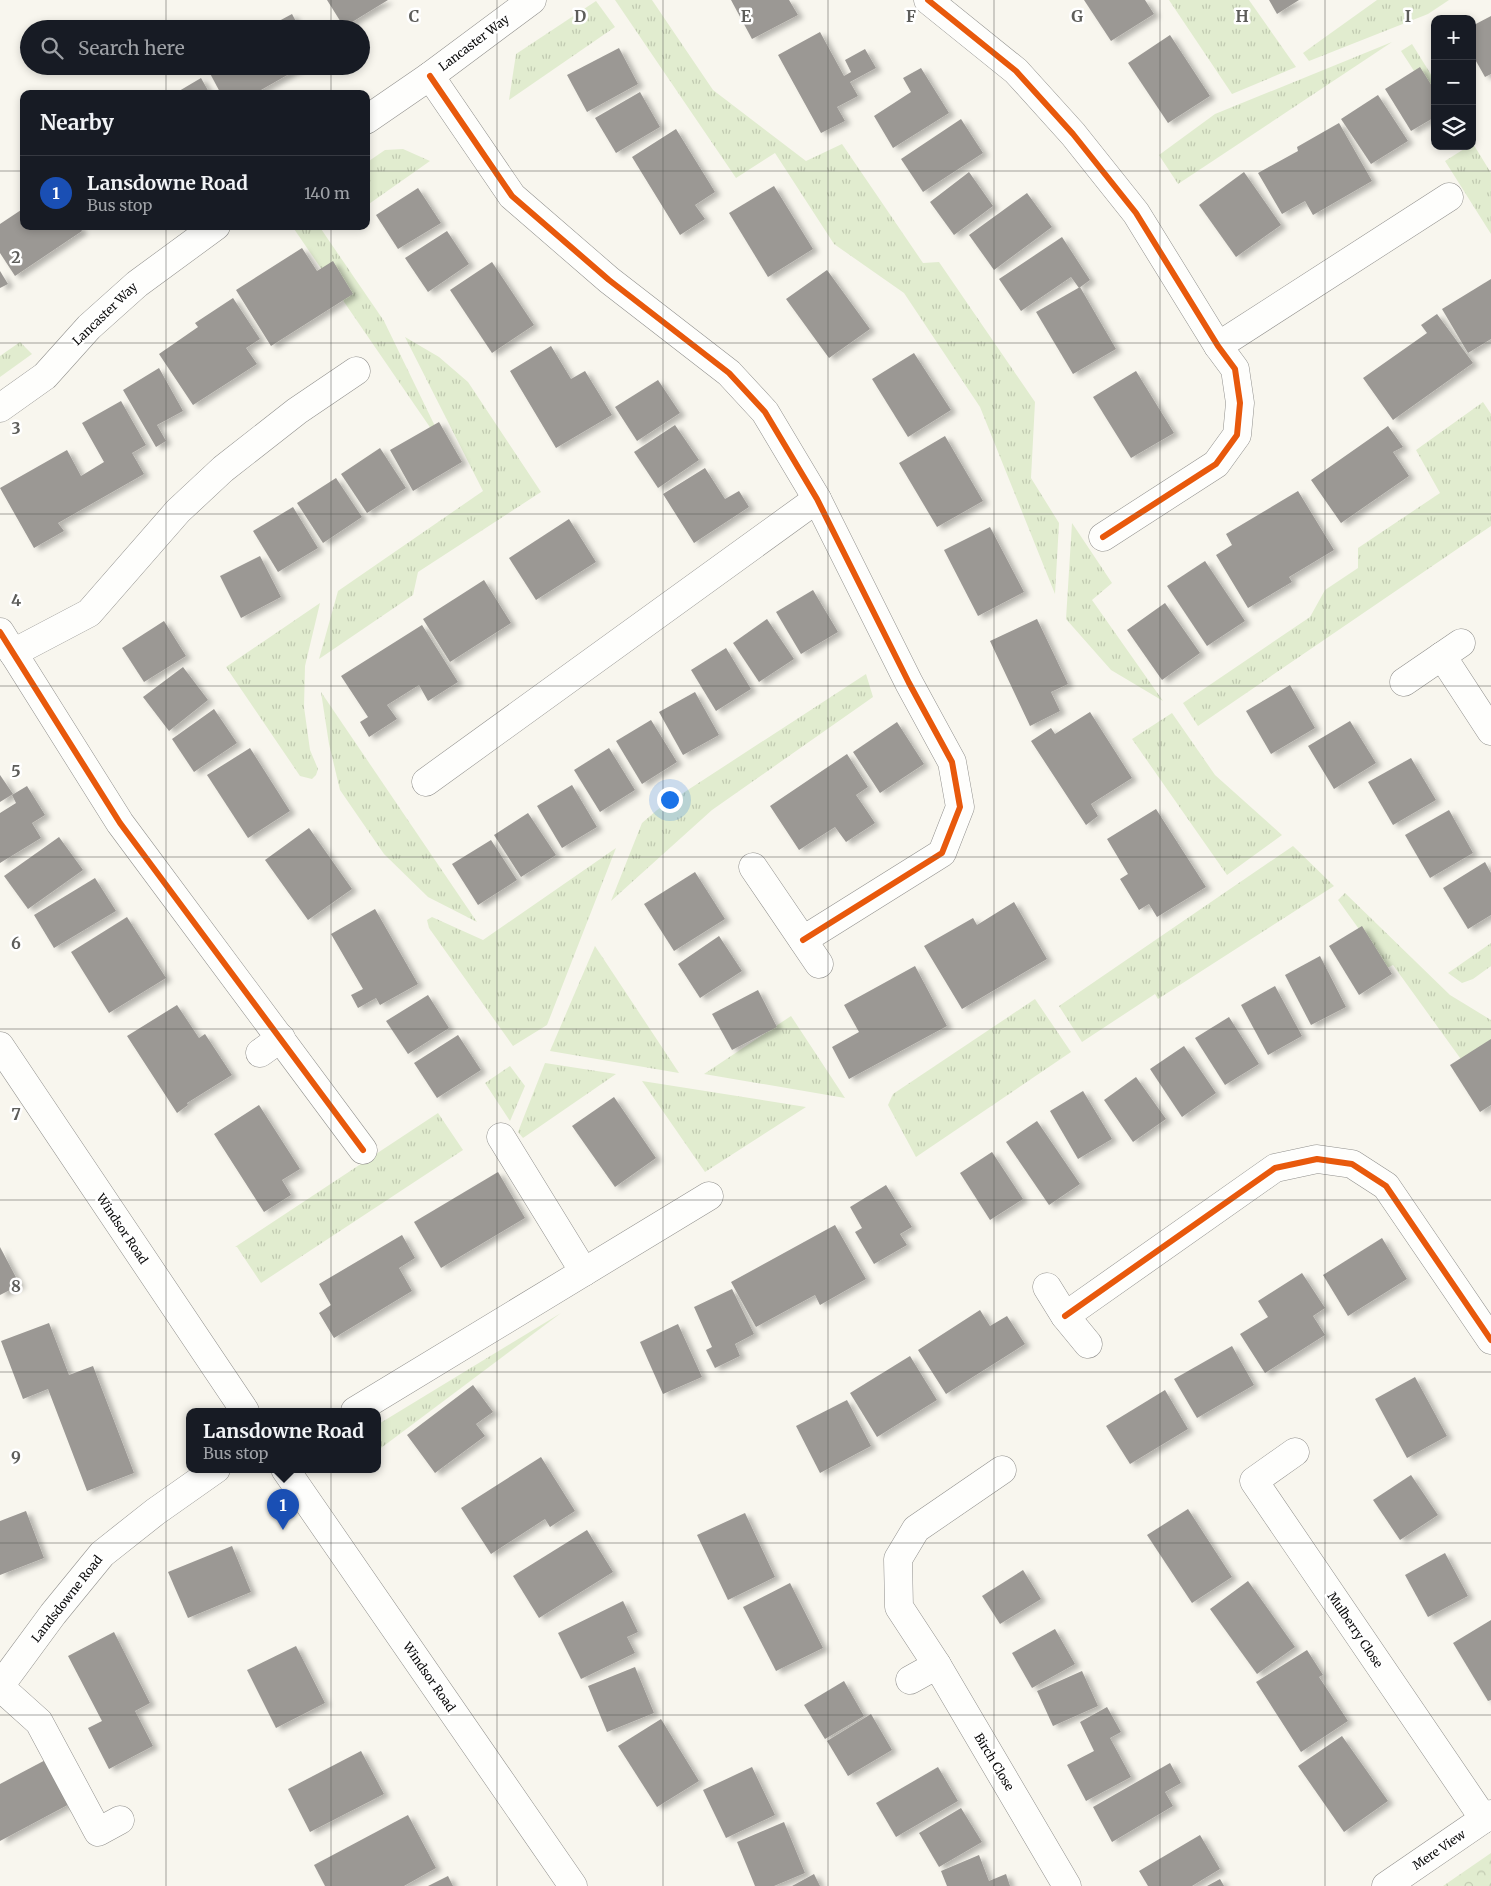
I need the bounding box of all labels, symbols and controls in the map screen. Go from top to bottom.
text: C [409,6,419,26]
text: D [574,6,586,26]
text: E [741,6,752,26]
text: F [906,6,916,26]
text: G [1071,6,1083,26]
text: H [1235,6,1249,26]
text: I [1405,6,1411,26]
street label: Lancaster Way [436,11,512,74]
map controls [1431,15,1476,150]
button: + [1431,15,1476,60]
search box [20,20,370,75]
icon: search [38,34,66,62]
text: Search here [78,36,185,60]
button: − [1431,60,1476,105]
button: layers [1431,105,1476,150]
text: Nearby [40,109,114,136]
text: Lansdowne Road [87,171,248,195]
text: 1 [52,183,60,203]
text: 140 m [304,183,350,203]
text: Bus stop [87,195,152,215]
text: 2 [11,247,21,267]
street label: Lancaster Way [69,279,140,348]
text: 3 [11,418,21,438]
text: 4 [11,590,21,610]
text: 5 [11,761,21,781]
your location [657,787,683,813]
text: 6 [11,933,21,953]
text: 7 [11,1104,21,1124]
street label: Windsor Road [93,1190,151,1267]
text: 8 [11,1276,21,1296]
popup [186,1408,381,1473]
text: Lansdowne Road [203,1419,364,1443]
text: Bus stop [203,1443,268,1463]
text: 9 [11,1447,21,1467]
pin: 1 [267,1489,299,1530]
street label: Landsdowne Road [28,1552,105,1645]
street label: Mulberry Close [1325,1589,1386,1670]
street label: Windsor Road [399,1638,459,1714]
street label: Birch Close [971,1730,1017,1793]
street label: Mere View [1409,1826,1469,1873]

